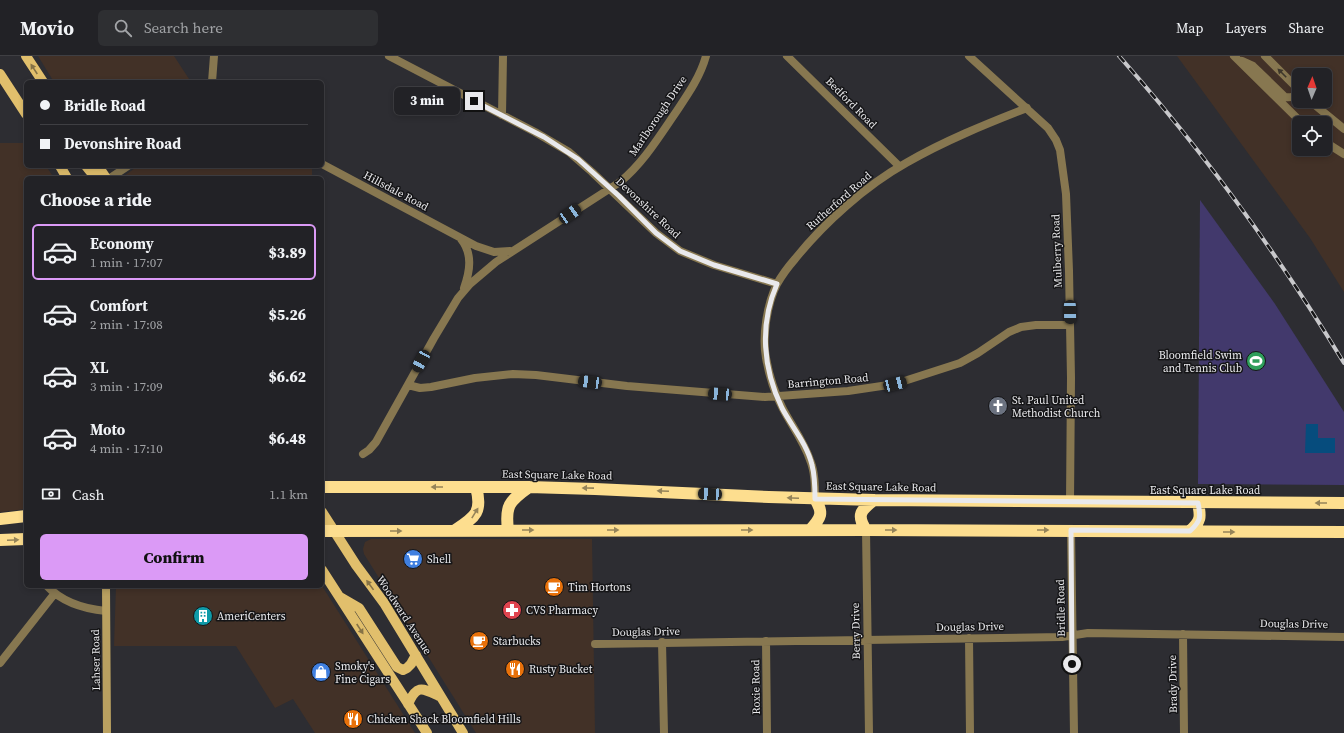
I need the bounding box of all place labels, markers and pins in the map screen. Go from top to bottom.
place label: Bloomfield Swim and Tennis Club [1159,348,1242,376]
sports icon: Bloomfield Swim and Tennis Club [1245,350,1267,372]
place label: St. Paul United Methodist Church [1012,393,1101,421]
church icon: St. Paul United Methodist Church [987,395,1009,417]
supermarket icon: Shell [402,548,424,570]
place label: Shell [427,552,451,567]
cafe icon: Tim Hortons [543,576,565,598]
place label: Tim Hortons [568,580,631,595]
pharmacy icon: CVS Pharmacy [501,599,523,621]
place label: CVS Pharmacy [526,603,598,618]
building icon: AmeriCenters [192,605,214,627]
place label: AmeriCenters [217,609,286,624]
cafe icon: Starbucks [468,630,490,652]
place label: Starbucks [493,634,541,649]
restaurant icon: Rusty Bucket [504,658,526,680]
place label: Smoky's Fine Cigars [335,659,390,687]
shop icon: Smoky's Fine Cigars [310,661,332,683]
place label: Rusty Bucket [529,662,593,677]
restaurant icon: Chicken Shack Bloomfield Hills [342,708,364,730]
place label: Chicken Shack Bloomfield Hills [367,712,521,727]

